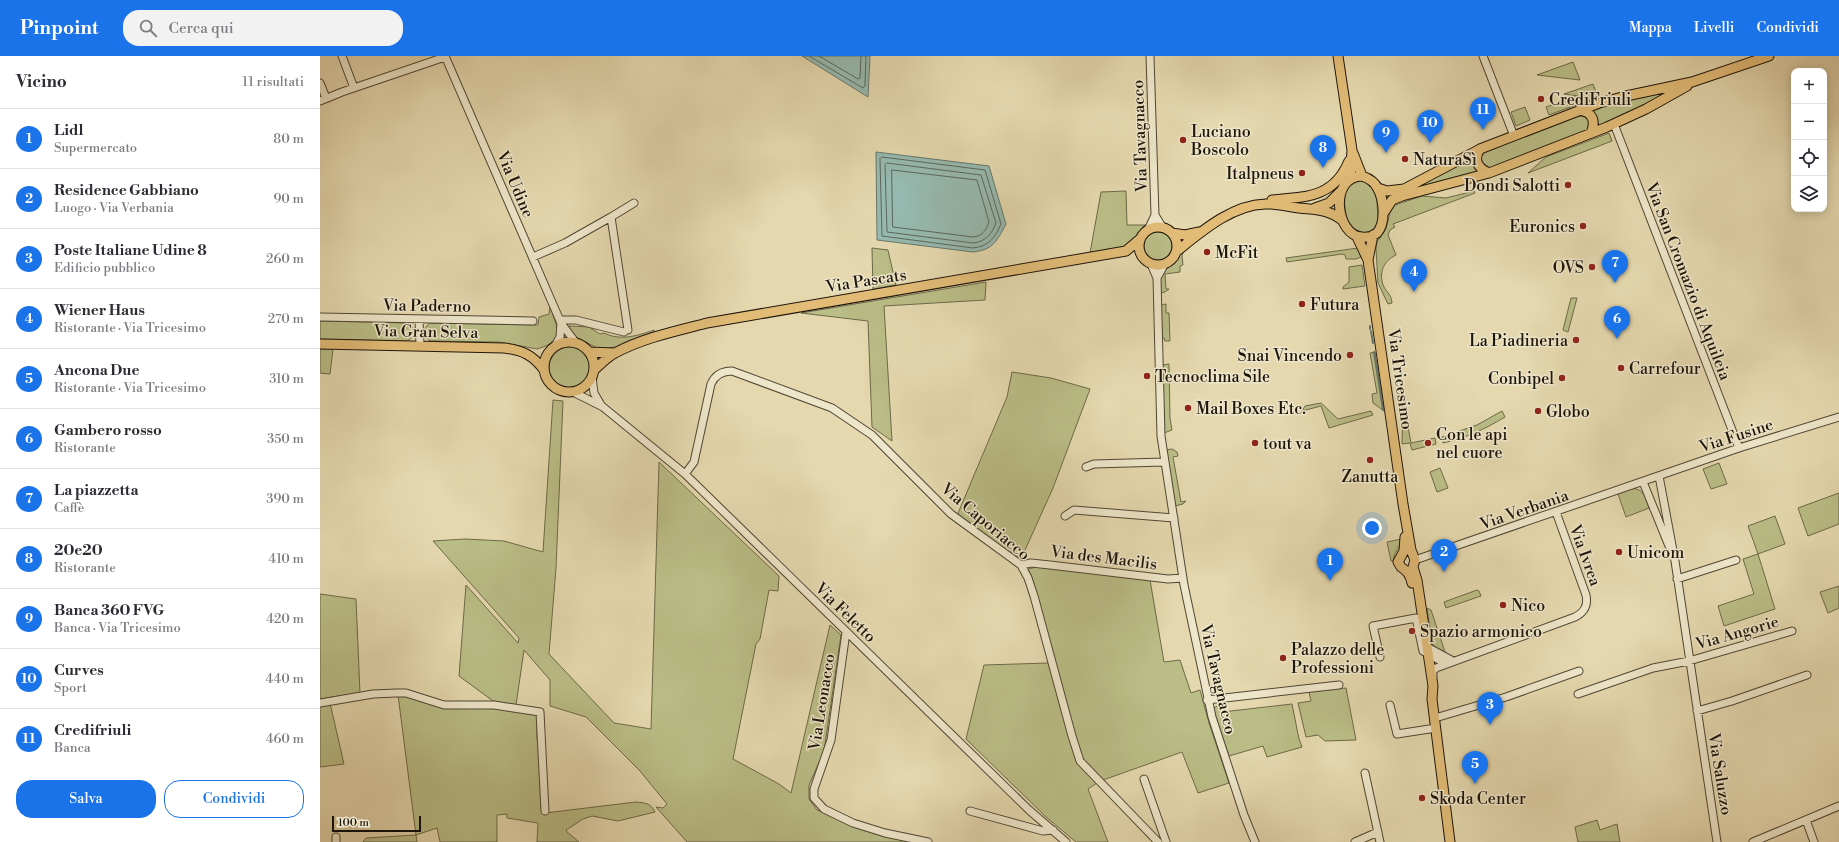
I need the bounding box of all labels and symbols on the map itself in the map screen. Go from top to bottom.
street label: Via Tavagnacco [1128,79,1152,194]
place label: CrediFriuli [1549,90,1631,110]
marker: CrediFriuli [1536,94,1546,104]
pin: 11 [1470,97,1496,130]
pin: 10 [1417,110,1443,143]
pin: 9 [1373,120,1399,153]
place label: Luciano Boscolo [1190,122,1251,160]
marker: Luciano Boscolo [1178,135,1188,145]
pin: 8 [1310,135,1336,168]
street label: Via Udine [492,147,538,221]
place label: NaturaSì [1413,150,1477,170]
marker: NaturaSì [1400,154,1410,164]
place label: Italpneus [1226,164,1294,184]
marker: Italpneus [1297,168,1307,178]
place label: Dondi Salotti [1464,176,1560,196]
street label: Via San Cromazio di Aquileia [1641,179,1735,384]
marker: Dondi Salotti [1563,180,1573,190]
place label: Euronics [1509,217,1575,237]
marker: Euronics [1578,221,1588,231]
place label: McFit [1215,243,1259,263]
marker: McFit [1202,247,1212,257]
pin: 7 [1602,250,1628,283]
place label: OVS [1553,258,1584,278]
pin: 4 [1401,259,1427,292]
marker: OVS [1587,262,1597,272]
street label: Via Pascats [823,265,908,297]
street label: Via Paderno [382,295,471,317]
place label: Futura [1310,295,1360,315]
marker: Futura [1297,299,1307,309]
pin: 6 [1604,306,1630,339]
street label: Via Gran Selva [372,321,479,343]
street label: Via Tricesimo [1383,326,1417,431]
place label: La Piadineria [1469,331,1569,351]
marker: La Piadineria [1571,335,1581,345]
place label: Snai Vincendo [1237,346,1342,366]
marker: Snai Vincendo [1345,350,1355,360]
place label: Carrefour [1629,359,1701,379]
marker: Carrefour [1616,363,1626,373]
place label: Tecnoclima Sile [1155,367,1270,387]
place label: Conbipel [1488,369,1554,389]
marker: Tecnoclima Sile [1142,371,1152,381]
marker: Conbipel [1557,373,1567,383]
place label: Mail Boxes Etc. [1196,399,1306,419]
place label: Globo [1546,402,1590,422]
marker: Mail Boxes Etc. [1183,403,1193,413]
marker: Globo [1533,406,1543,416]
street label: Via Fusine [1696,415,1776,458]
place label: Con le api nel cuore [1436,425,1508,463]
place label: tout va [1263,434,1312,454]
marker: tout va [1250,438,1260,448]
marker: Con le api nel cuore [1423,438,1433,448]
marker: Zanutta [1365,455,1375,465]
place label: Zanutta [1342,467,1399,487]
street label: Via Caporiacco [936,478,1034,565]
street label: Via Verbania [1476,485,1572,535]
your location [1362,518,1382,538]
street label: Via Ivrea [1564,521,1606,590]
pin: 2 [1431,539,1457,572]
street label: Via des Macilis [1048,541,1158,574]
place label: Unicom [1627,543,1684,563]
marker: Unicom [1614,547,1624,557]
pin: 1 [1317,548,1343,581]
street label: Via Feletto [810,578,880,647]
place label: Nico [1511,596,1545,616]
marker: Nico [1498,600,1508,610]
street label: Via Angorie [1692,612,1781,655]
street label: Via Tavagnacco [1195,621,1240,736]
place label: Spazio armonico [1420,622,1542,642]
marker: Spazio armonico [1407,626,1417,636]
place label: Palazzo delle Professioni [1291,640,1384,678]
street label: Via Leonacco [804,652,840,753]
marker: Palazzo delle Professioni [1278,653,1288,663]
pin: 3 [1477,692,1503,725]
street label: Via Saluzzo [1704,731,1736,817]
pin: 5 [1462,751,1488,784]
place label: Skoda Center [1430,789,1526,809]
marker: Skoda Center [1417,793,1427,803]
scale bar [332,814,421,833]

